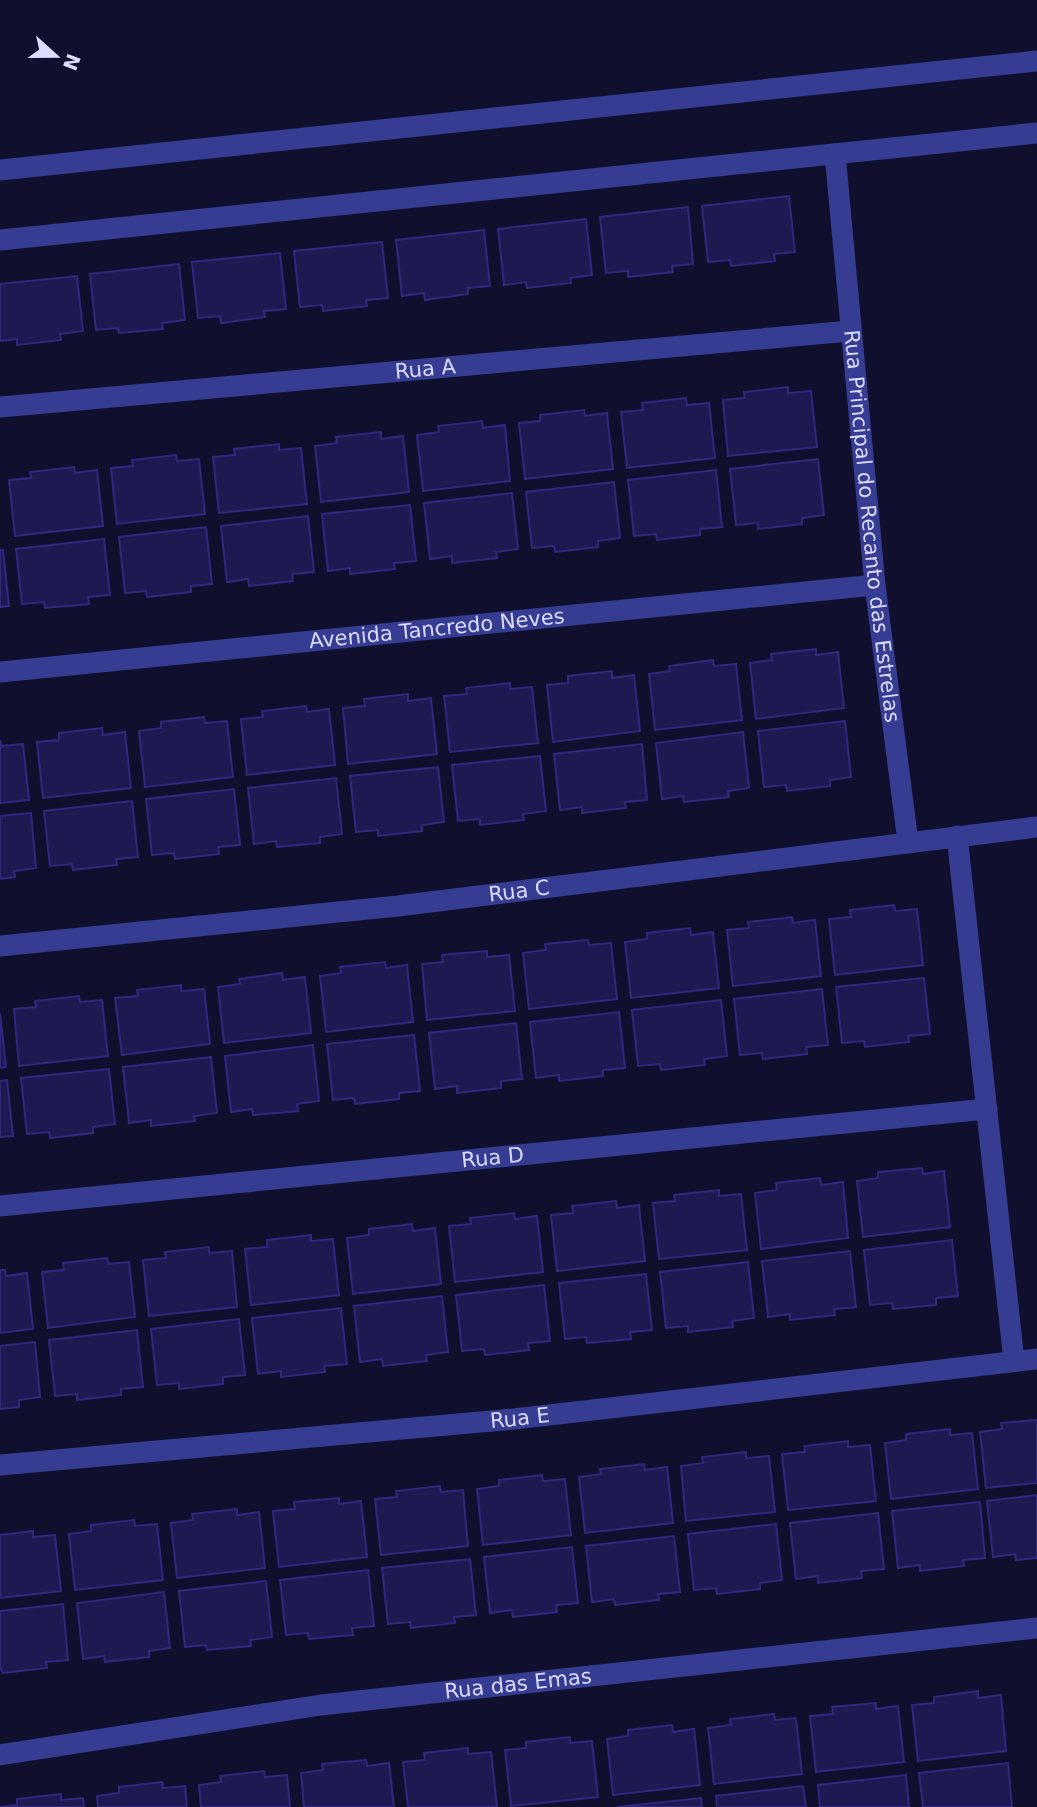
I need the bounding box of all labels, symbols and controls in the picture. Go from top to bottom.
north arrow [21,21,91,91]
text: N [59,51,85,73]
street label: Rua Principal do Recanto das Estrelas [839,329,905,724]
street label: Rua A [394,354,457,384]
street label: Avenida Tancredo Neves [308,604,566,653]
street label: Rua C [487,875,551,907]
street label: Rua D [460,1143,525,1173]
street label: Rua E [489,1403,551,1433]
street label: Rua das Emas [443,1664,593,1704]

